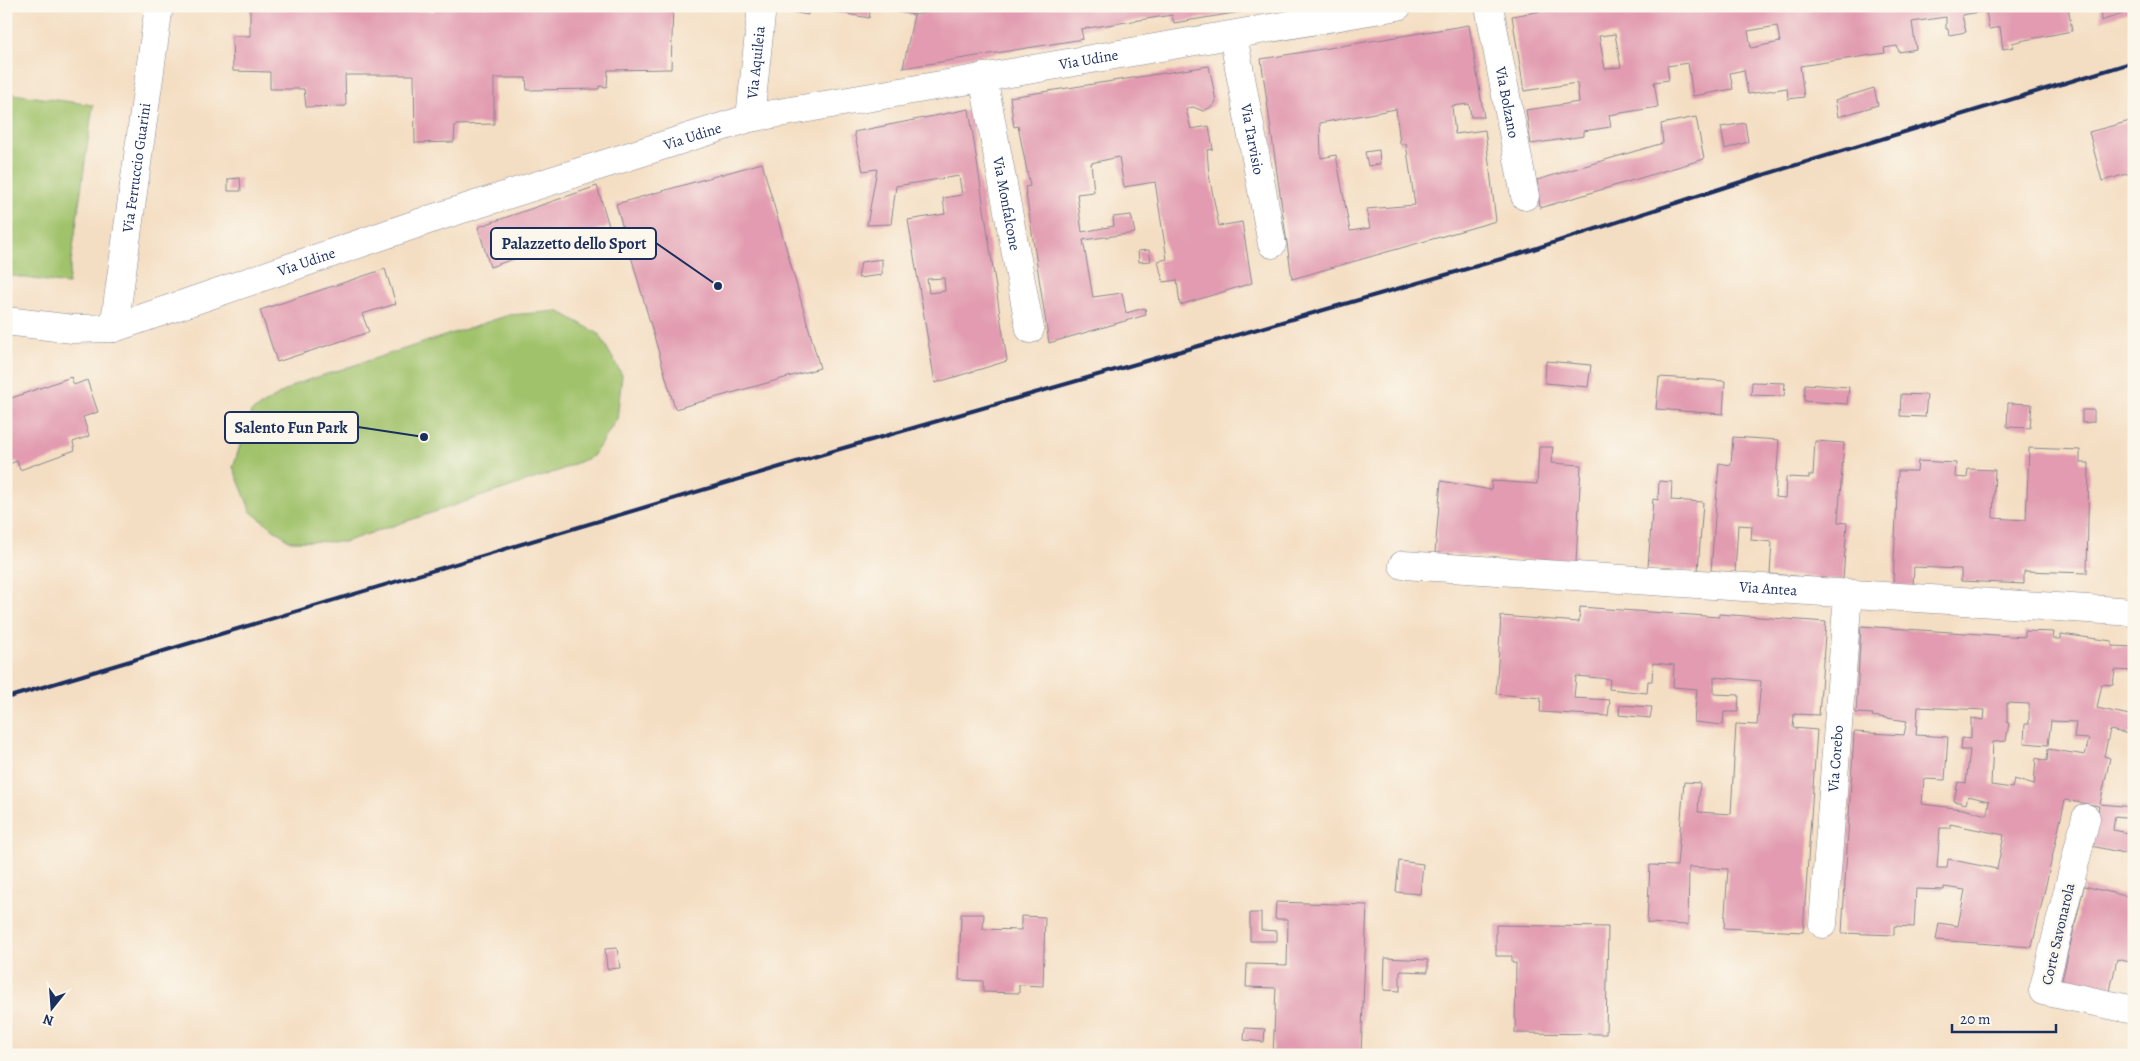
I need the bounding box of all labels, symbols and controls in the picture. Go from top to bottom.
street label: Via Aquileia [742,25,770,101]
street label: Via Udine [1057,44,1120,75]
street label: Via Bolzano [1490,64,1524,140]
street label: Via Ferruccio Guarini [117,101,155,235]
street label: Via Tarvisio [1236,101,1269,176]
street label: Via Udine [660,118,724,155]
street label: Via Monfalcone [988,154,1025,253]
callout: Palazzetto dello Sport [491,228,656,259]
text: Palazzetto dello Sport [501,233,647,255]
street label: Via Udine [274,243,338,281]
callout: Salento Fun Park [225,412,358,443]
text: Salento Fun Park [234,417,348,439]
street label: Via Antea [1738,577,1798,600]
street label: Via Corebo [1823,724,1848,794]
street label: Corte Savonarola [2037,881,2079,987]
north arrow [28,984,78,1034]
scale bar [1952,1001,2056,1033]
text: N [41,1009,56,1031]
text: 20 m [1960,1009,1991,1029]

